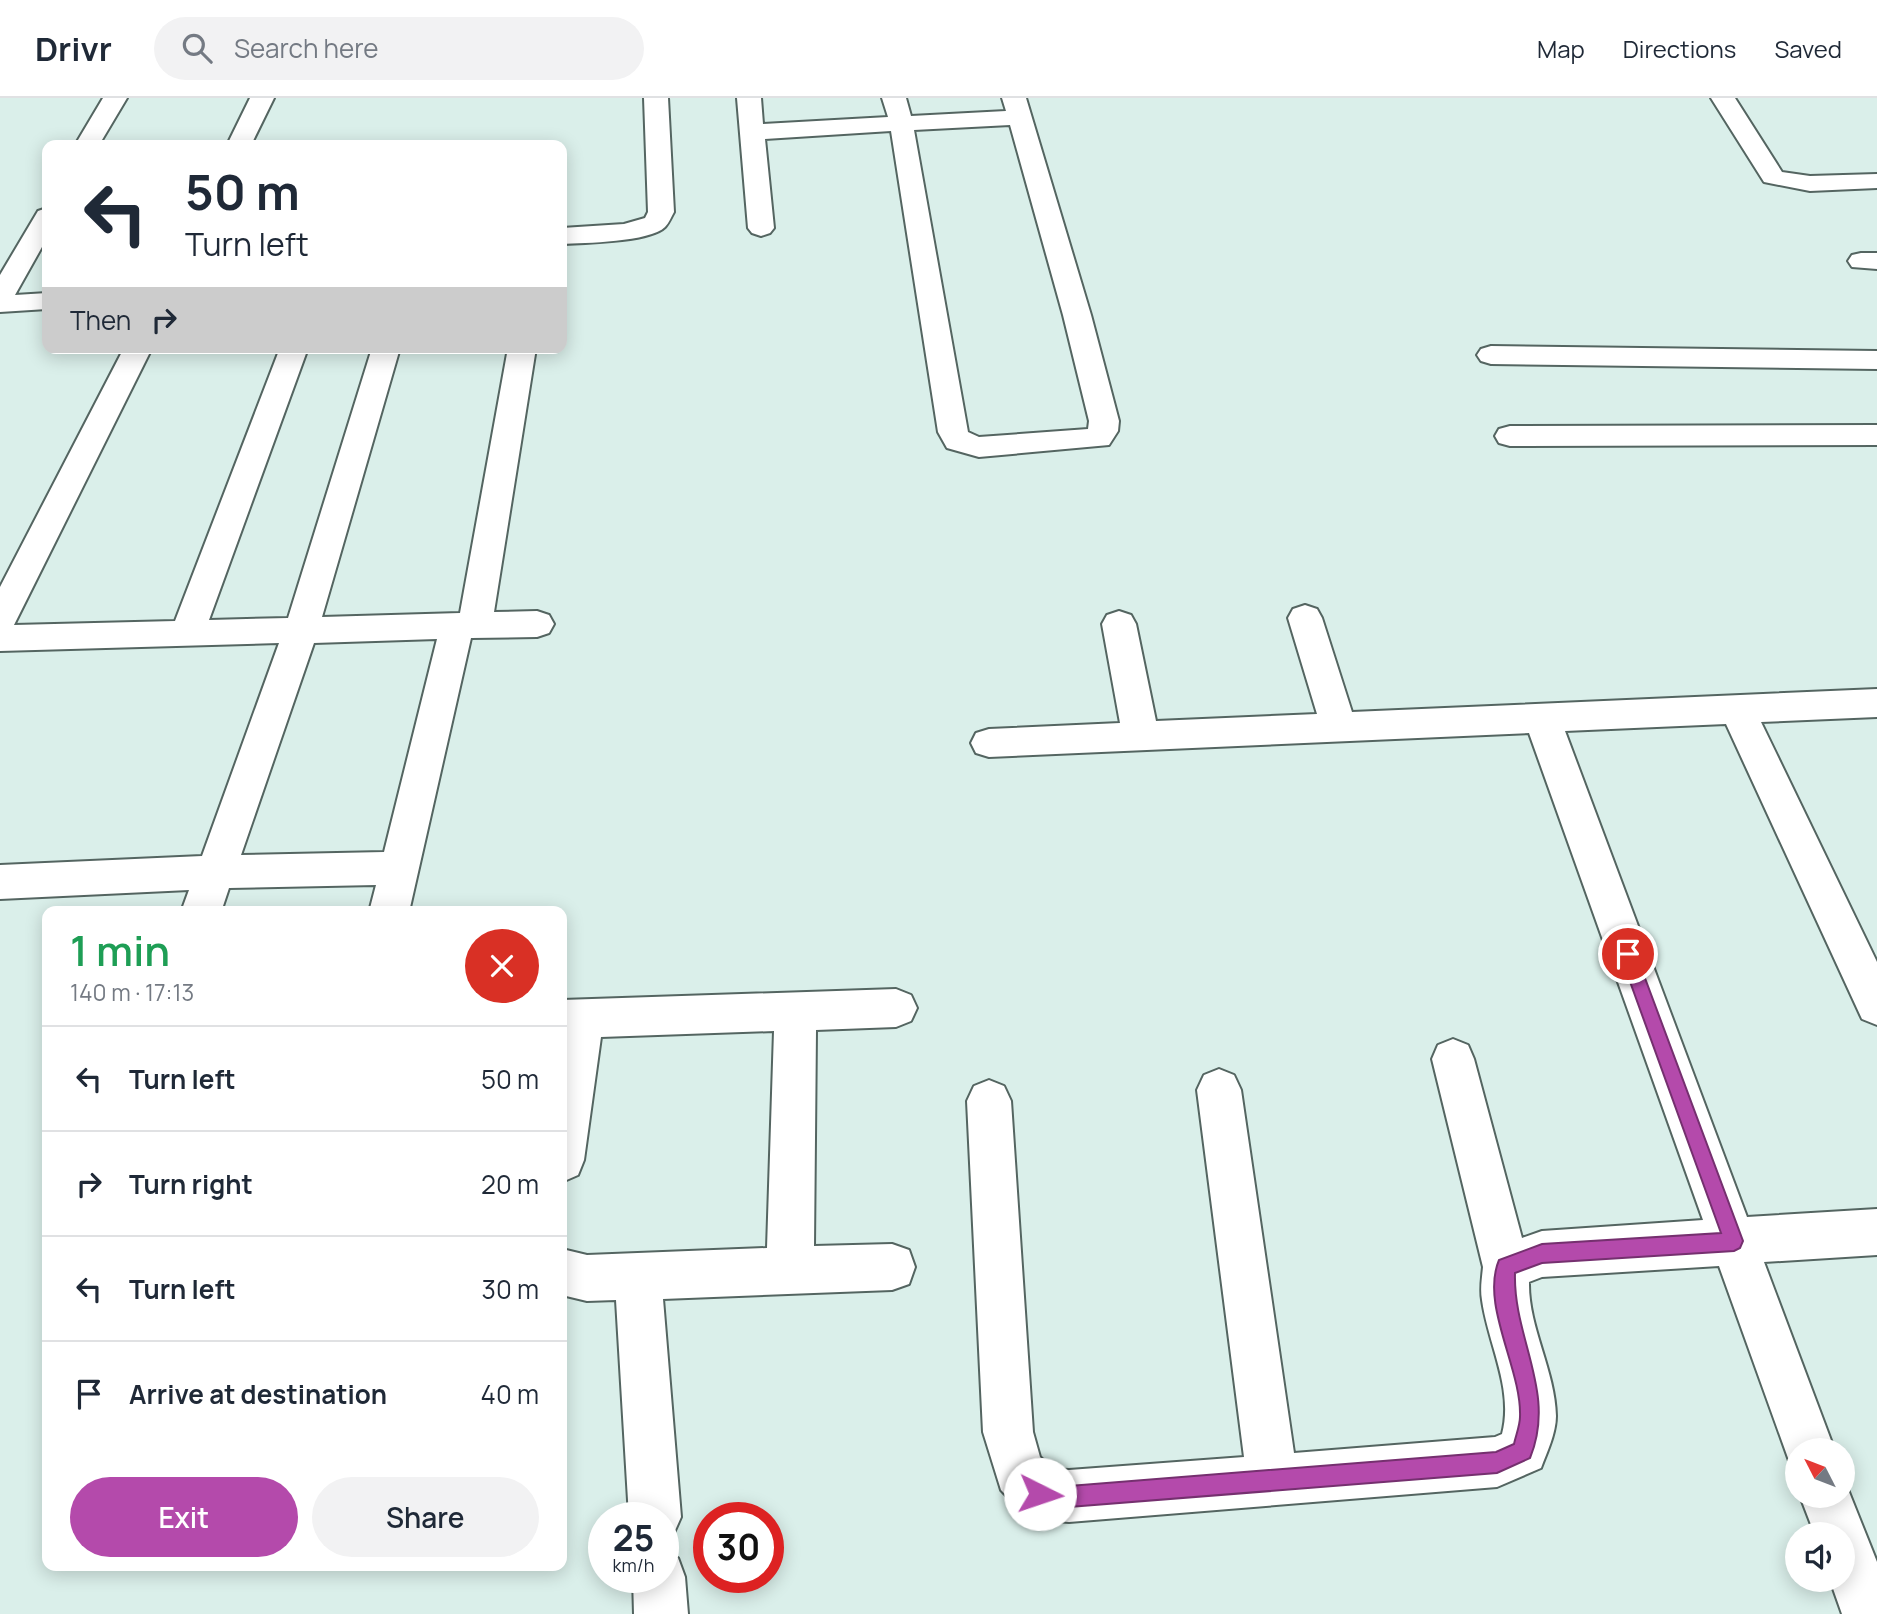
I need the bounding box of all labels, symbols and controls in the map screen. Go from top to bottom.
search box [154,17,644,80]
text: Drivr [35,26,112,71]
icon: search [178,29,216,67]
text: Search here [234,30,378,66]
text: Map [1537,32,1585,65]
text: Directions [1623,32,1736,65]
text: Saved [1774,32,1842,65]
text: 50 m [185,158,300,225]
icon: left [70,168,161,259]
text: Turn left [185,222,309,266]
icon: right [145,301,183,339]
text: Then [70,302,131,338]
text: 1 min [70,921,170,979]
pin [1598,924,1658,984]
button: close [465,929,539,1003]
icon: arrive [1609,935,1647,973]
text: 140 m · 17:13 [70,976,194,1008]
icon: left [70,1060,108,1098]
text: Turn left [129,1061,236,1097]
text: 50 m [481,1061,539,1097]
icon: right [70,1165,108,1203]
text: Turn right [129,1166,253,1202]
text: 20 m [481,1166,539,1202]
icon: left [70,1270,108,1308]
text: Turn left [129,1271,236,1307]
text: 30 m [482,1271,539,1307]
icon: arrive [70,1375,108,1413]
text: Arrive at destination [129,1376,387,1412]
text: 40 m [481,1376,539,1412]
north arrow [1785,1438,1855,1508]
map controls [1785,1438,1855,1592]
position arrow [1003,1457,1077,1531]
button: Exit [70,1477,298,1557]
button: Share [312,1477,539,1557]
speed limit sign: 30 [693,1502,784,1593]
text: 25 [613,1514,654,1562]
button: sound [1785,1522,1855,1592]
text: km/h [613,1553,654,1577]

